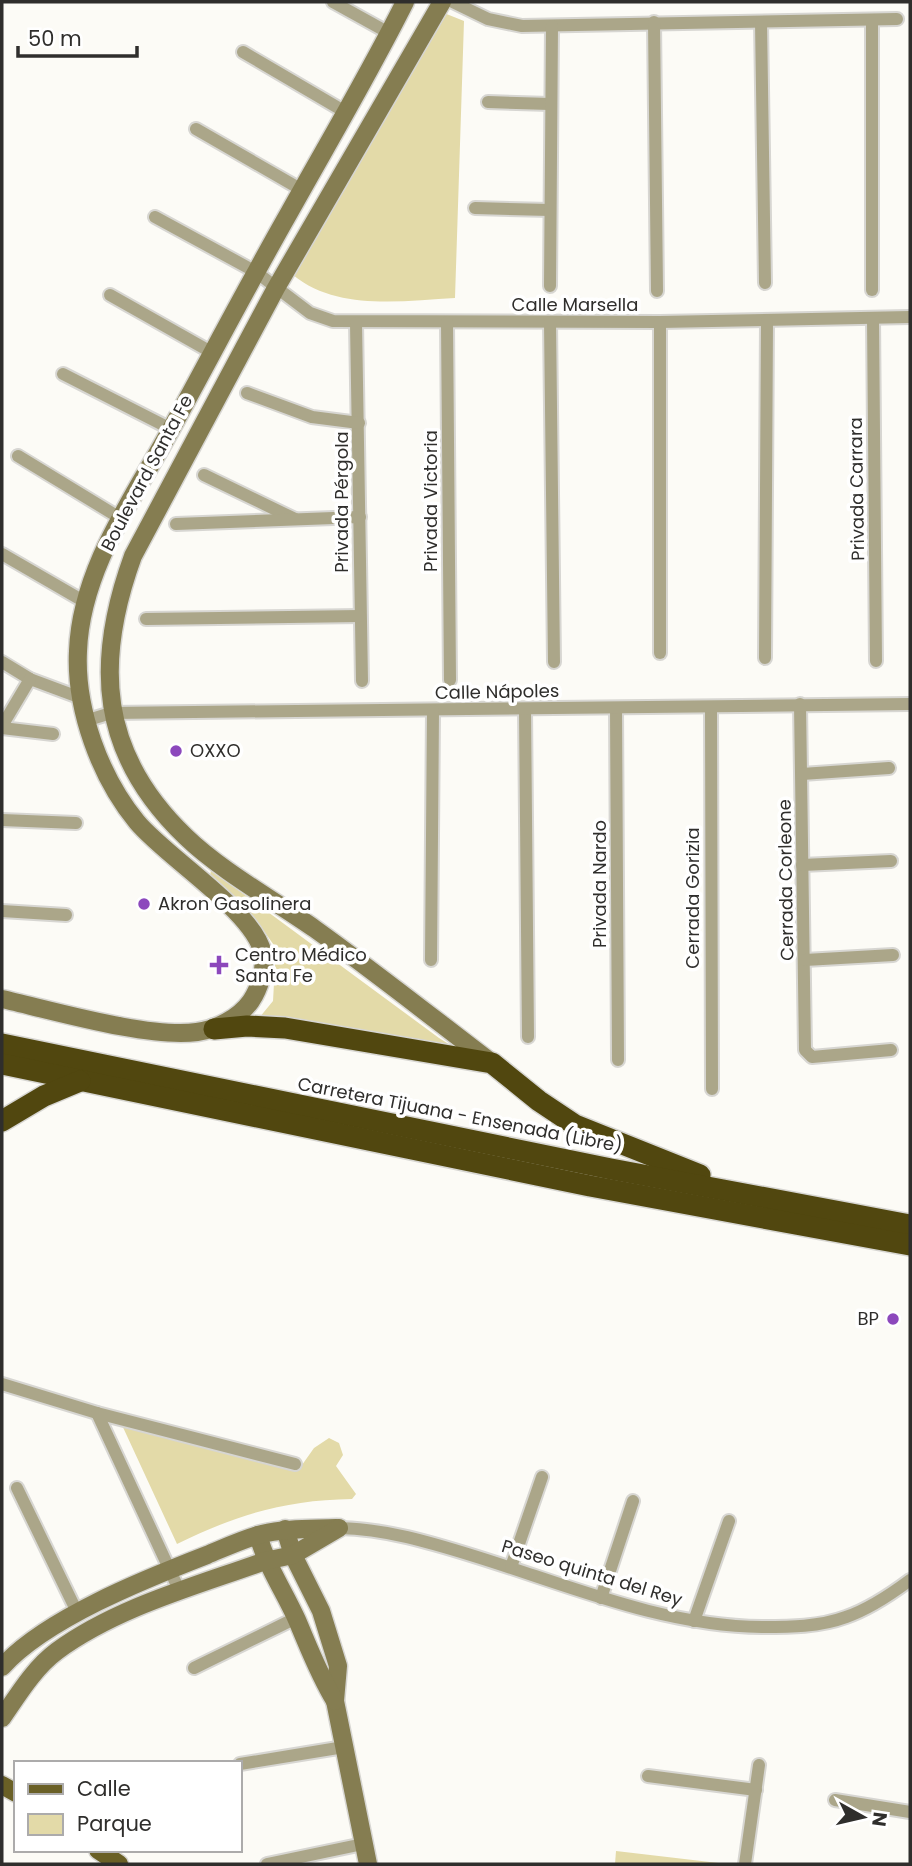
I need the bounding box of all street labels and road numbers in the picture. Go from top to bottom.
street label: Calle Marsella [512,292,638,317]
street label: Boulevard Santa Fe [95,390,198,555]
street label: Privada Carrara [843,417,870,561]
street label: Privada Victoria [418,430,443,572]
street label: Privada Pérgola [329,431,354,573]
street label: Calle Nápoles [435,678,559,705]
street label: Cerrada Corleone [772,799,799,961]
street label: Privada Nardo [587,820,612,948]
street label: Cerrada Gorizia [680,827,705,969]
street label: Carretera Tijuana - Ensenada (Libre) [296,1071,625,1158]
street label: Paseo quinta del Rey [499,1533,685,1612]

